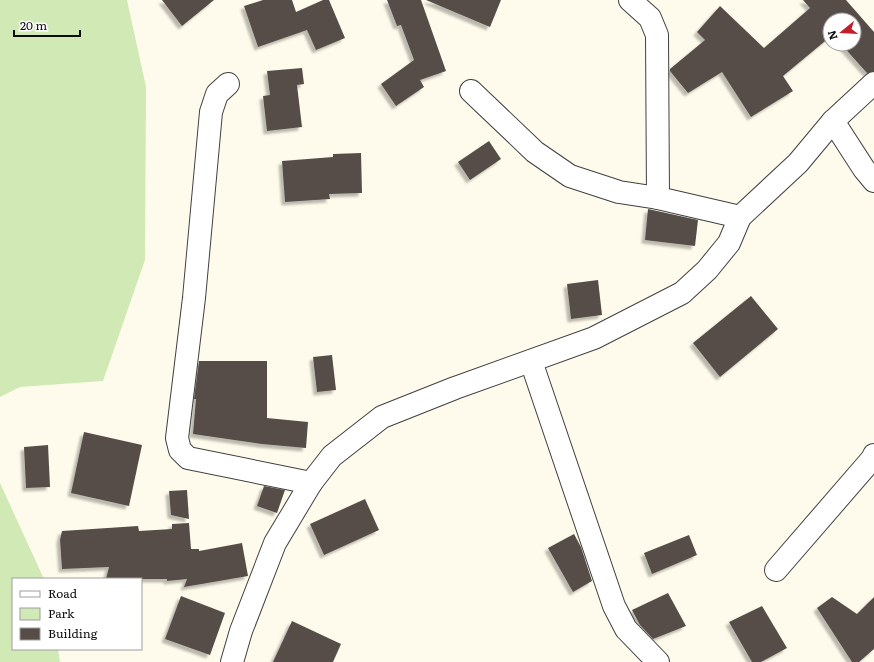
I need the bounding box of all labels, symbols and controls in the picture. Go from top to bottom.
scale bar [14,12,80,38]
north arrow [822,12,862,52]
text: 20 m [20,16,47,34]
text: N [823,29,841,42]
legend [12,578,142,650]
text: Road [48,584,78,602]
text: Park [48,604,75,622]
text: Building [48,624,98,642]

